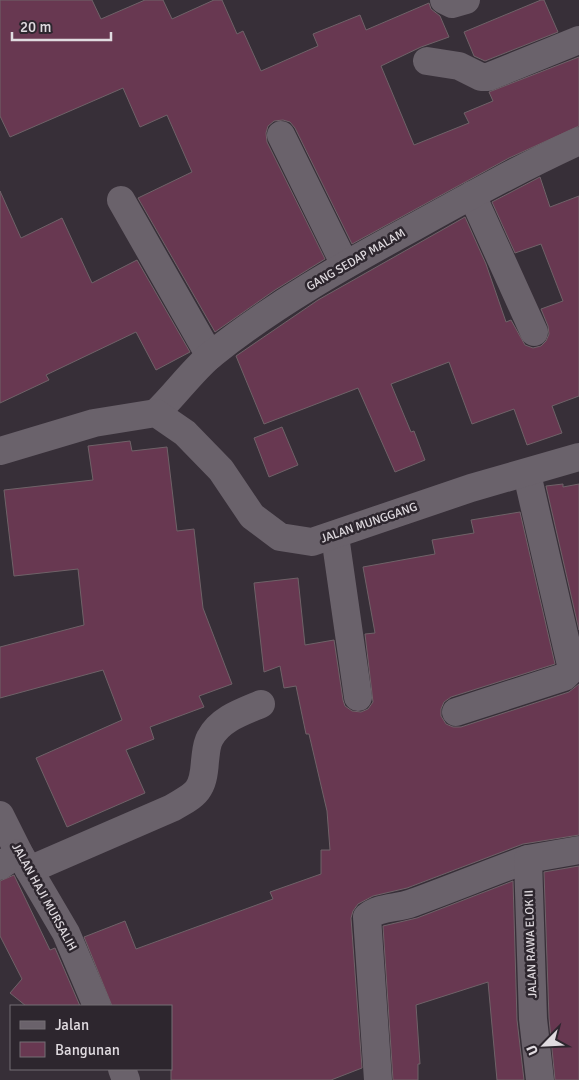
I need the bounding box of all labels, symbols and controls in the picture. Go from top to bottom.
scale bar [12,10,111,42]
text: 20 m [20,18,51,36]
street label: GANG SEDAP MALAM [304,226,408,294]
street label: JALAN MUNGGANG [319,499,419,547]
street label: JALAN HAJI MURSALIH [8,841,80,953]
street label: JALAN RAWA ELOK II [522,890,540,998]
legend [10,1005,172,1070]
text: Jalan [55,1016,89,1034]
north arrow [519,1020,569,1070]
text: Bangunan [55,1041,120,1059]
text: U [523,1042,542,1058]

